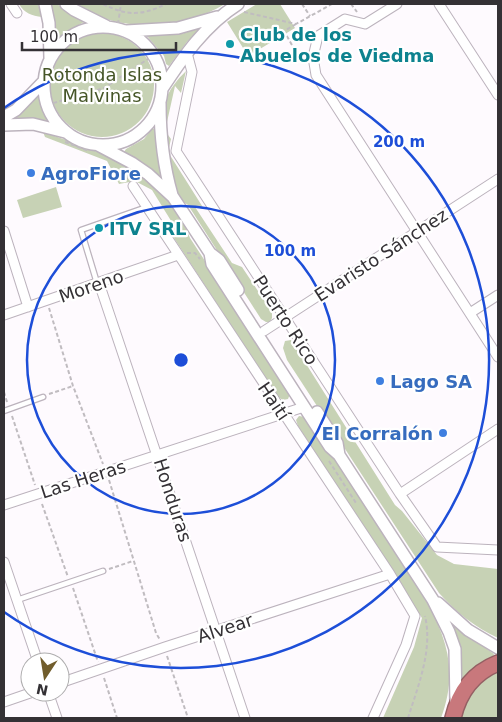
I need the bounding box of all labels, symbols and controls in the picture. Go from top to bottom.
scale bar [22,20,176,52]
place label: Club de los Abuelos de Viedma [240,24,435,66]
text: 100 m [30,28,78,46]
marker: Club de los Abuelos de Viedma [224,38,236,50]
park label: Rotonda Islas Malvinas [42,64,162,106]
text: 200 m [373,133,425,151]
place label: AgroFiore [41,163,141,184]
marker: AgroFiore [25,167,37,179]
street label: Evaristo Sánchez [311,204,451,306]
place label: ITV SRL [109,218,186,239]
marker: ITV SRL [93,222,105,234]
text: 100 m [264,242,316,260]
street label: Moreno [56,265,126,307]
street label: Puerto Rico [249,271,323,369]
centre of rings [172,351,190,369]
place label: Lago SA [390,371,472,392]
marker: Lago SA [374,375,386,387]
street label: Haití [254,378,295,425]
place label: El Corralón [321,423,433,444]
marker: El Corralón [437,427,449,439]
street label: Las Heras [38,455,128,503]
street label: Honduras [150,456,196,544]
street label: Alvear [194,609,256,647]
north arrow [20,652,70,702]
text: N [35,681,50,699]

